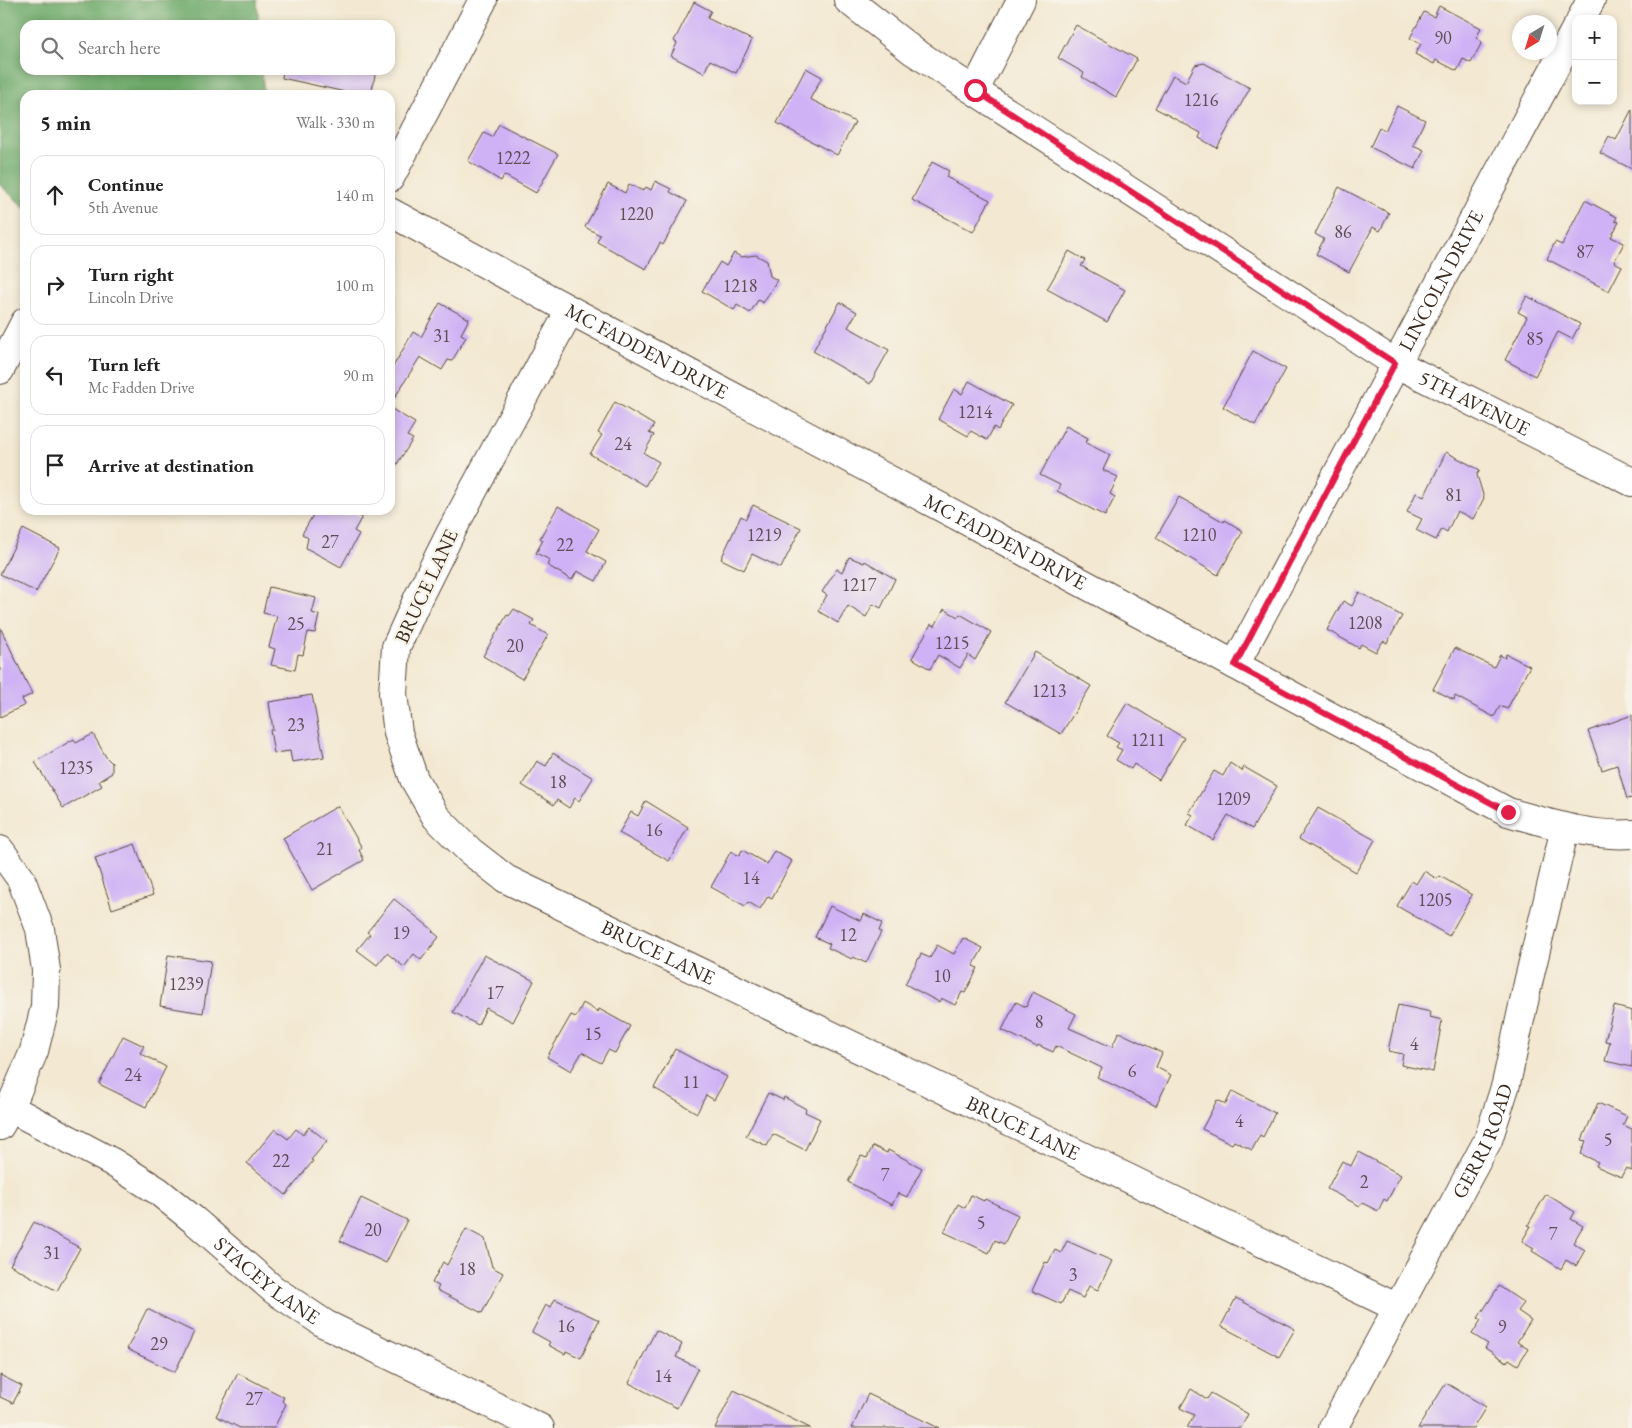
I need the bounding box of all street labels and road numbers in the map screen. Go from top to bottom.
street label: LINCOLN DRIVE [1392,206,1489,356]
street label: MC FADDEN DRIVE [561,297,733,405]
street label: 5TH AVENUE [1415,364,1535,442]
street label: MC FADDEN DRIVE [919,487,1091,596]
street label: BRUCE LANE [388,525,464,647]
street label: BRUCE LANE [597,914,719,991]
street label: GERRI ROAD [1446,1080,1518,1203]
street label: BRUCE LANE [962,1089,1084,1166]
street label: STACEY LANE [209,1231,325,1330]

